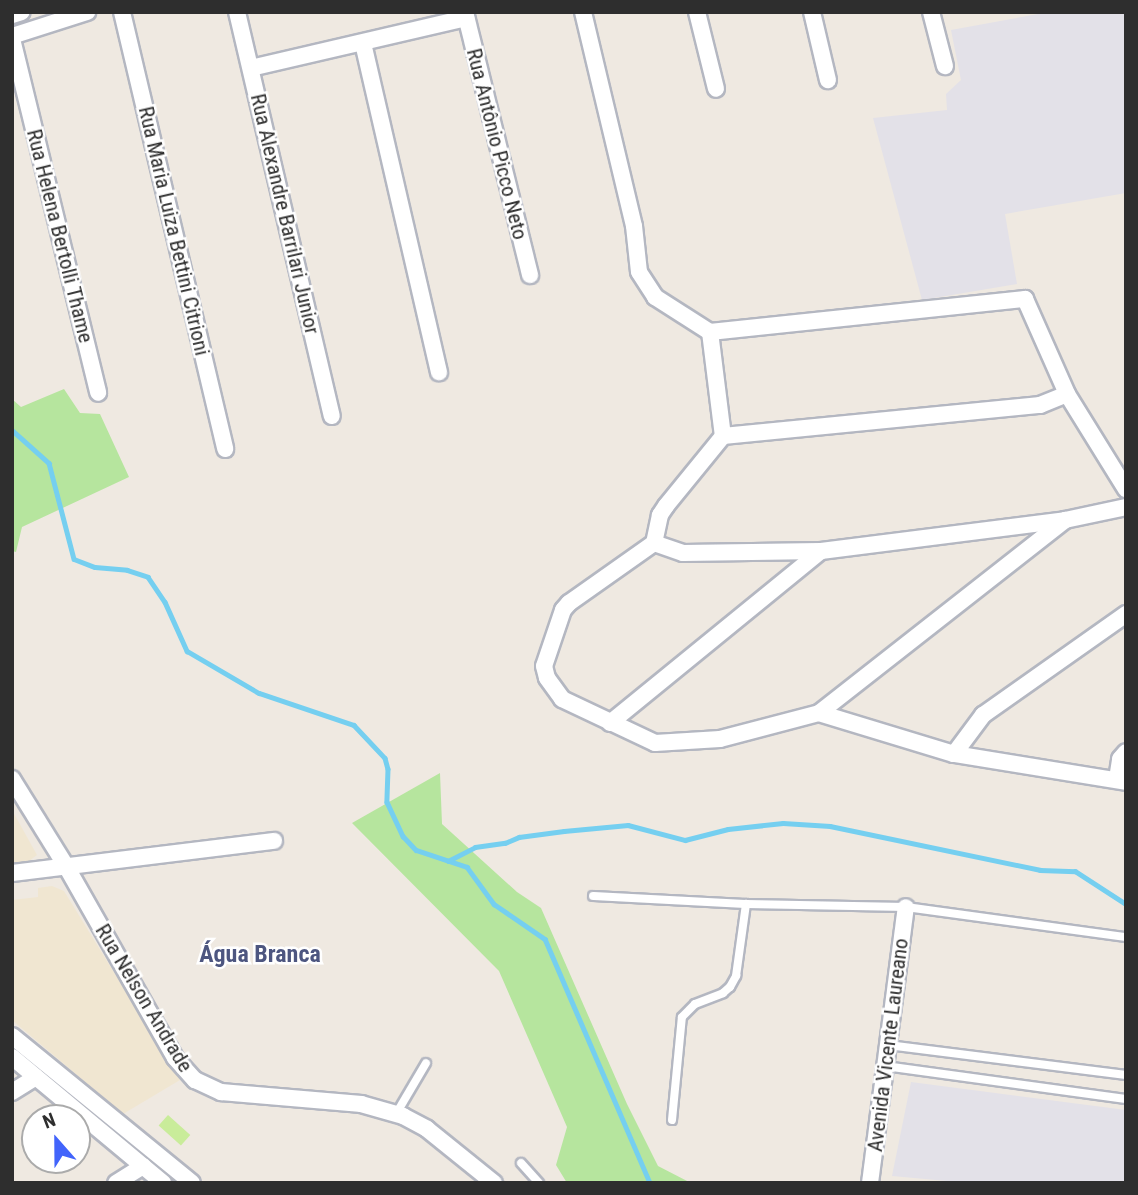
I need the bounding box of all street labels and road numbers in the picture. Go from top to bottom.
street label: Rua Antônio Picco Neto [461,46,533,242]
street label: Rua Alexandre Barrilari Junior [245,91,325,337]
street label: Rua Maria Luiza Bettini Citrioni [133,104,215,358]
street label: Rua Helena Bertolli Thame [21,126,99,346]
street label: Rua Nelson Andrade [90,920,198,1076]
street label: Avenida Vicente Laureano [862,937,914,1153]

